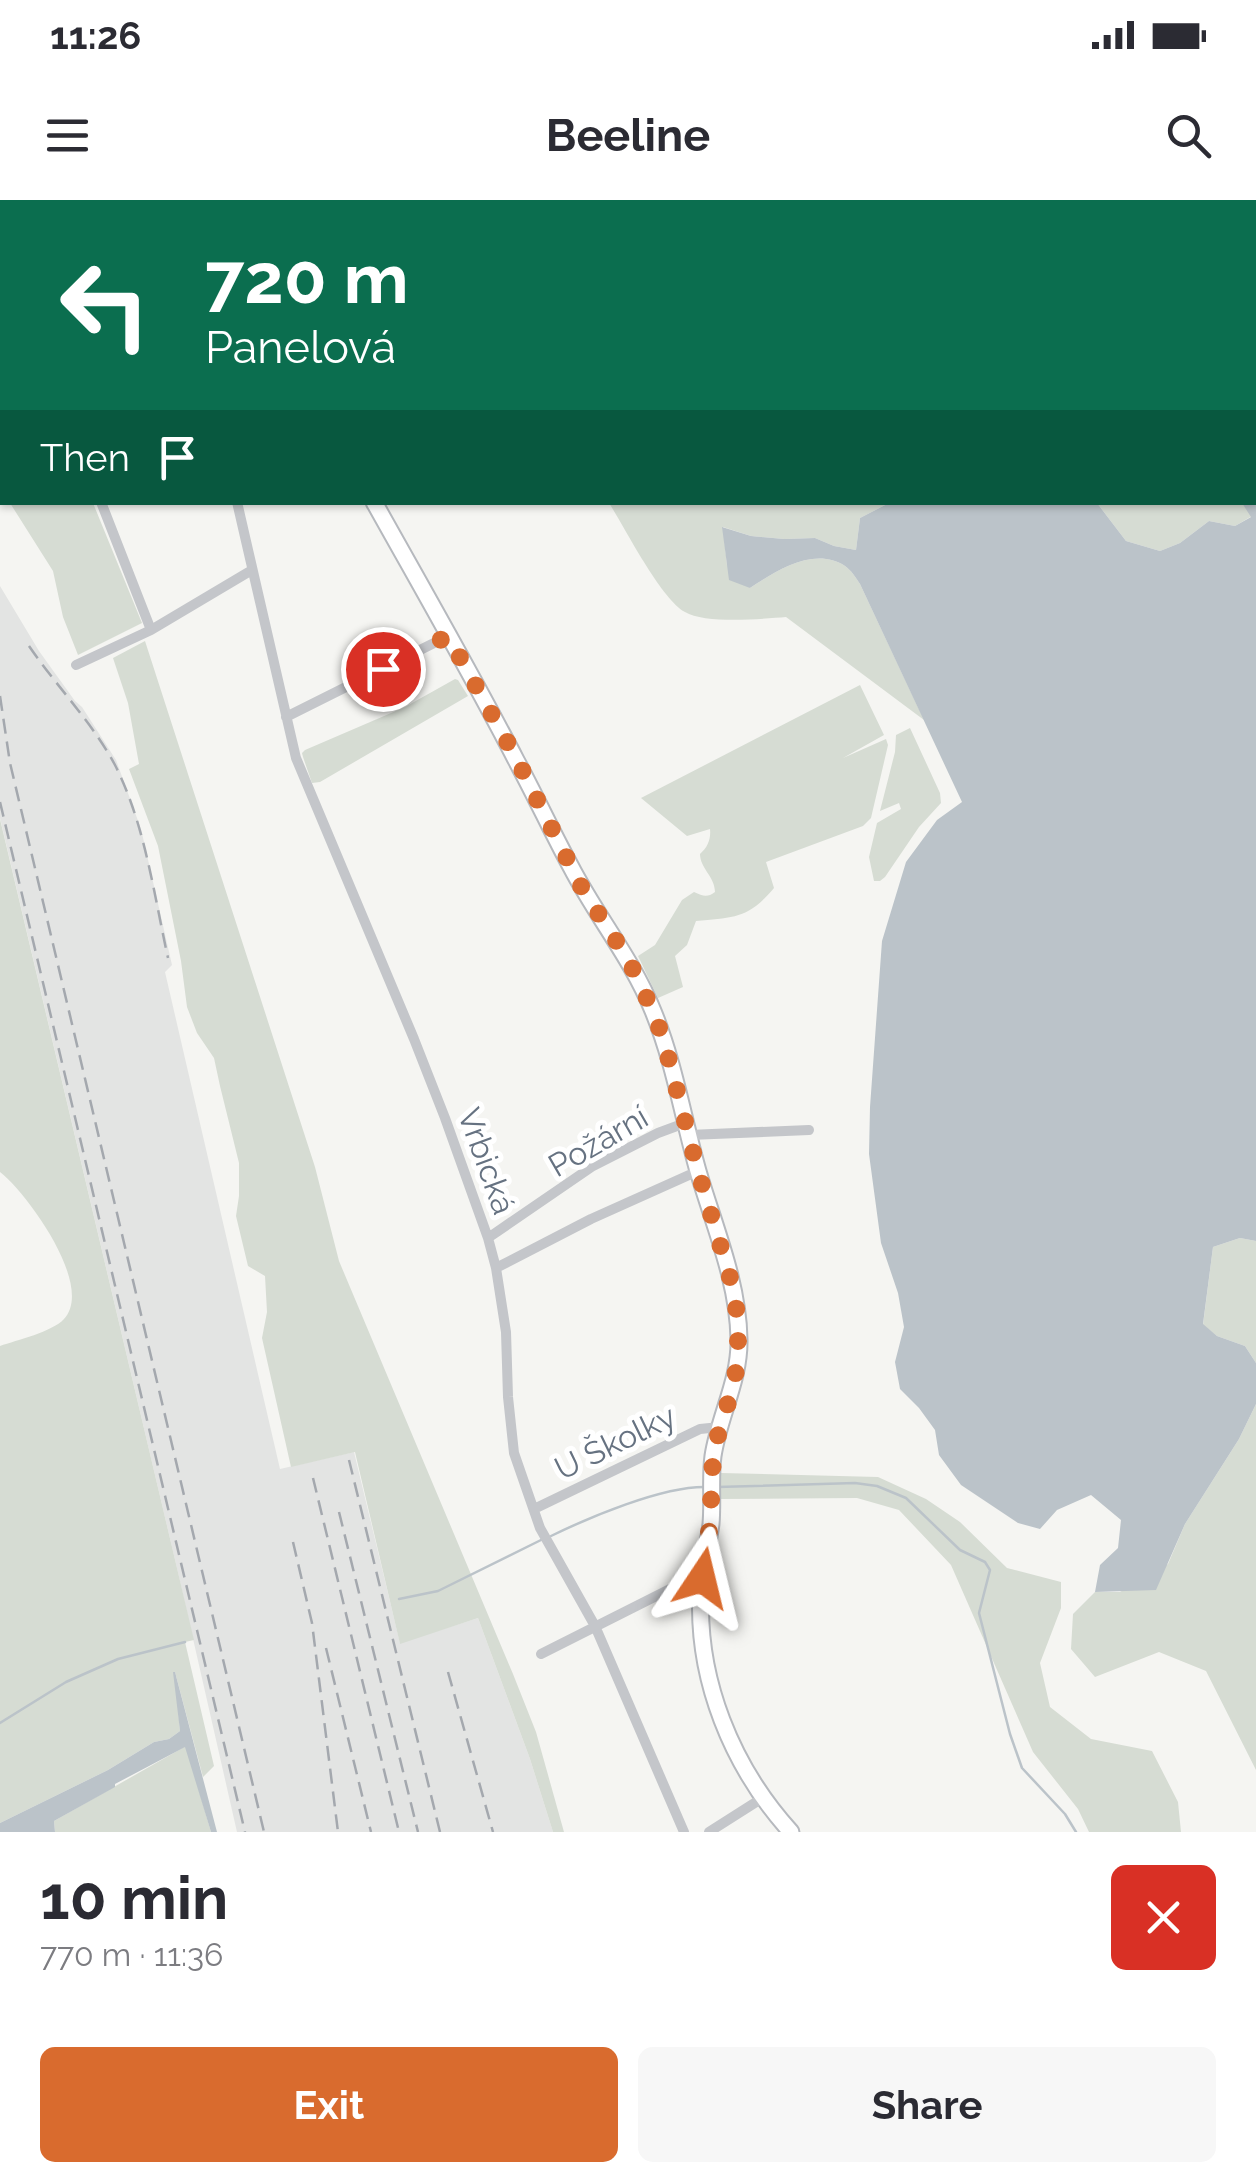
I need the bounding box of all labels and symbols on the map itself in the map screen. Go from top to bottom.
pin [341,627,426,712]
street label: Požární [542,1098,654,1184]
street label: Vrbická [451,1103,523,1219]
street label: U Školky [549,1397,681,1487]
position arrow [650,1526,754,1630]

